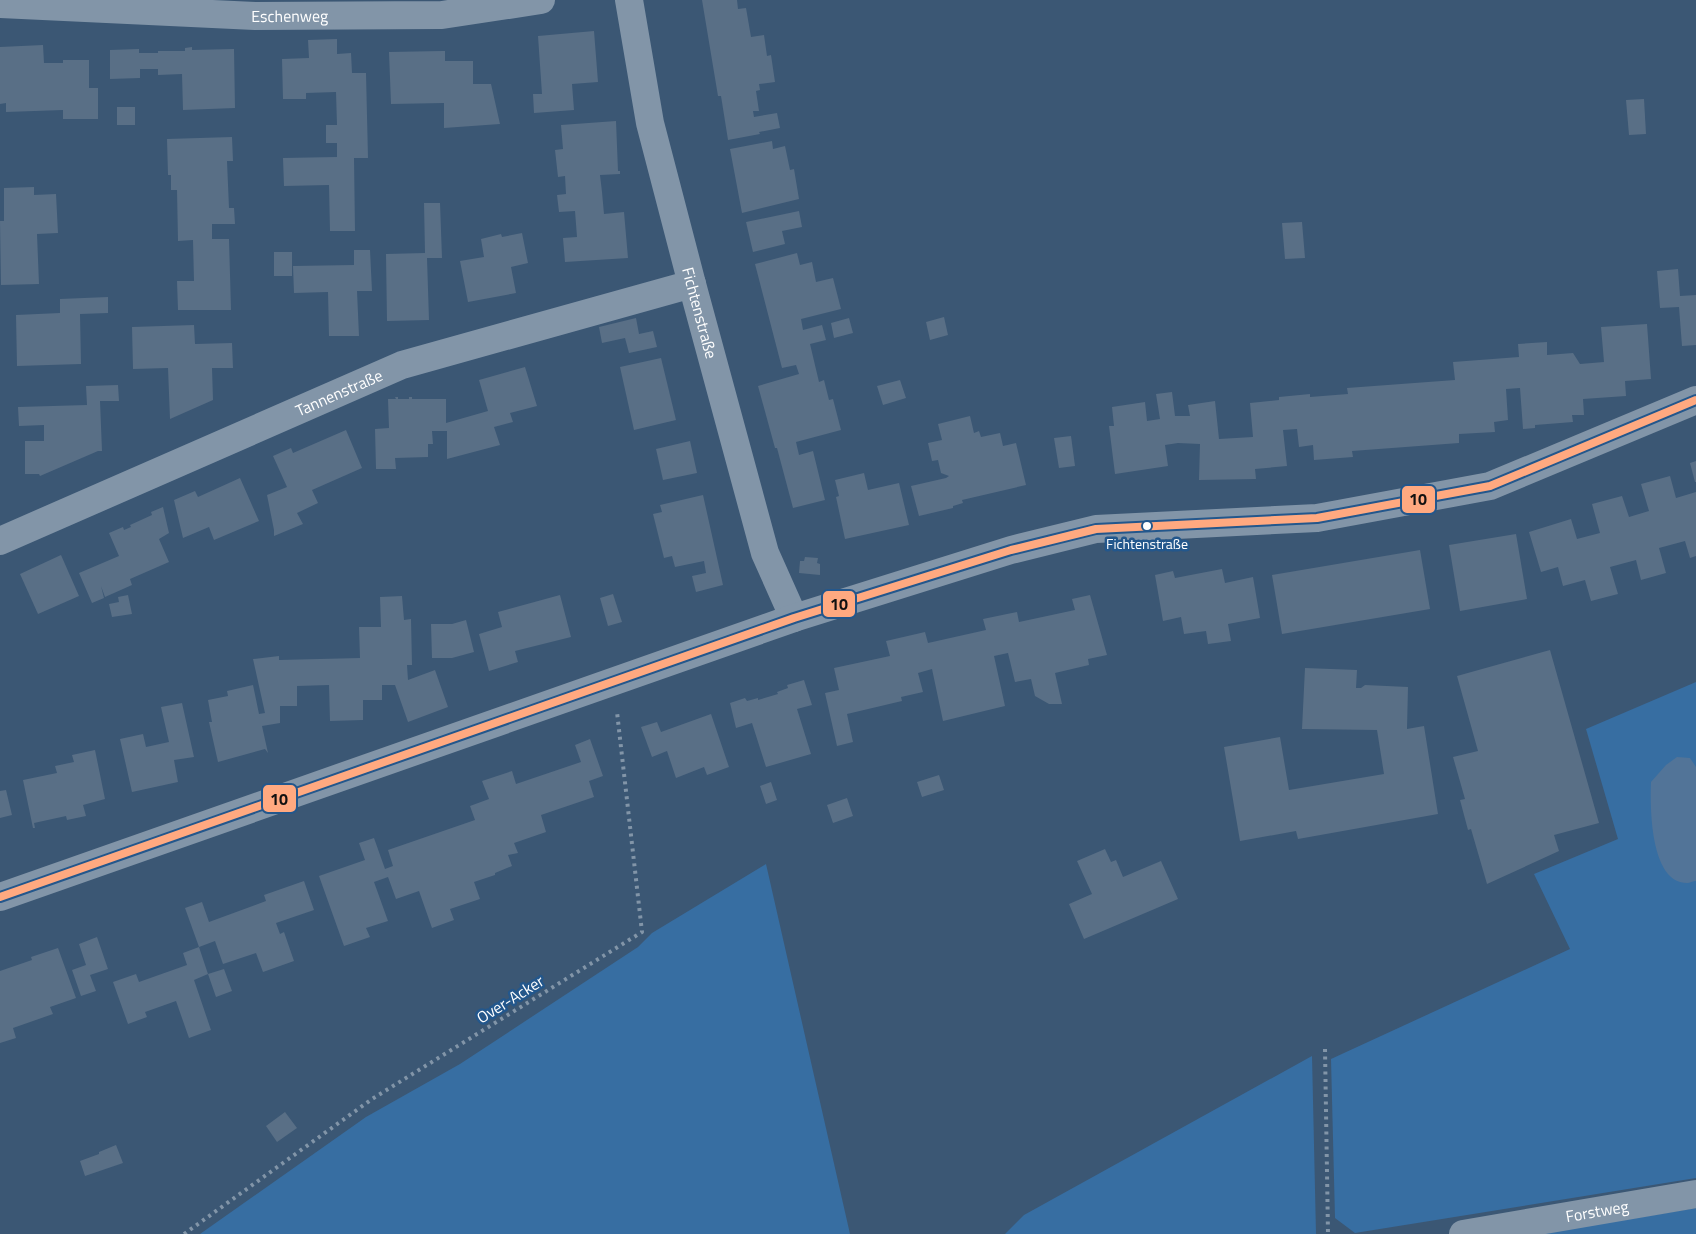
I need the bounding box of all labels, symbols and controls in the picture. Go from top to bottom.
street label: Eschenweg [251,4,328,28]
street label: Fichtenstraße [676,264,724,361]
street label: Tannenstraße [292,363,386,422]
line badge: 10 [1401,485,1436,514]
text: 10 [1409,487,1427,511]
marker: Fichtenstraße [1141,520,1153,532]
place label: Fichtenstraße [1106,533,1188,554]
line badge: 10 [822,590,856,618]
text: 10 [830,592,848,616]
line badge: 10 [262,784,297,813]
text: 10 [270,787,288,811]
street label: Over-Acker [472,969,549,1029]
street label: Forstweg [1564,1194,1630,1228]

